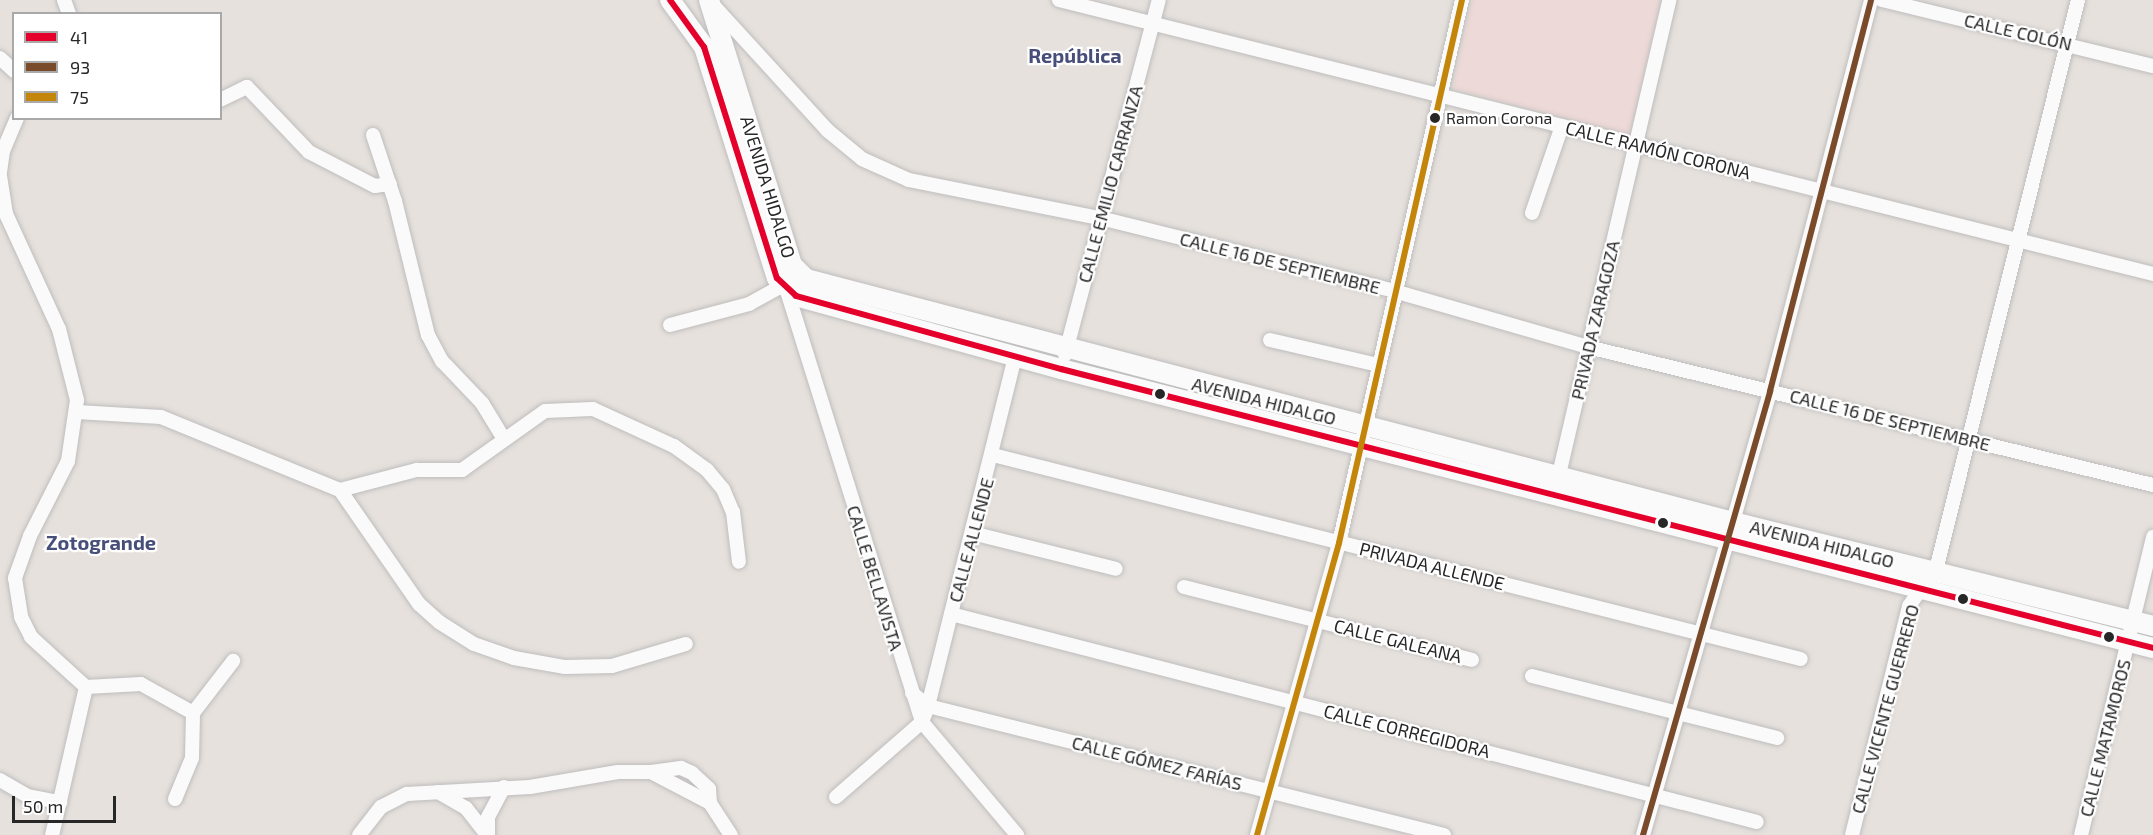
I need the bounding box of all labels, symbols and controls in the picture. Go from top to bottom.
street label: CALLE COLÓN [1962,9,2074,55]
legend [12,12,222,120]
text: 41 [70,26,88,48]
district label: República [1028,43,1122,67]
text: 93 [70,56,90,78]
street label: CALLE EMILIO CARRANZA [1073,83,1147,285]
text: 75 [70,86,89,108]
place label: Ramon Corona [1446,108,1552,128]
marker: Ramon Corona [1429,112,1441,124]
street label: AVENIDA HIDALGO [736,113,800,261]
street label: CALLE RAMÓN CORONA [1563,117,1753,183]
street label: CALLE 16 DE SEPTIEMBRE [1178,228,1382,298]
street label: PRIVADA ZARAGOZA [1566,238,1624,402]
street label: AVENIDA HIDALGO [1189,373,1339,429]
street label: CALLE 16 DE SEPTIEMBRE [1788,385,1992,455]
unlabelled marker [1154,388,1166,400]
street label: CALLE ALLENDE [944,475,998,605]
street label: CALLE BELLAVISTA [843,503,907,653]
street label: AVENIDA HIDALGO [1747,516,1897,572]
unlabelled marker [1657,517,1669,529]
district label: Zotogrande [46,530,156,554]
street label: PRIVADA ALLENDE [1357,537,1507,595]
unlabelled marker [1957,593,1969,605]
street label: CALLE VICENTE GUERRERO [1847,602,1923,816]
street label: CALLE GALEANA [1332,615,1464,667]
unlabelled marker [2103,631,2115,643]
street label: CALLE MATAMOROS [2075,657,2135,819]
street label: CALLE CORREGIDORA [1322,700,1492,762]
street label: CALLE GÓMEZ FARÍAS [1070,731,1244,795]
scale bar [15,784,118,822]
text: 50 m [23,795,63,817]

